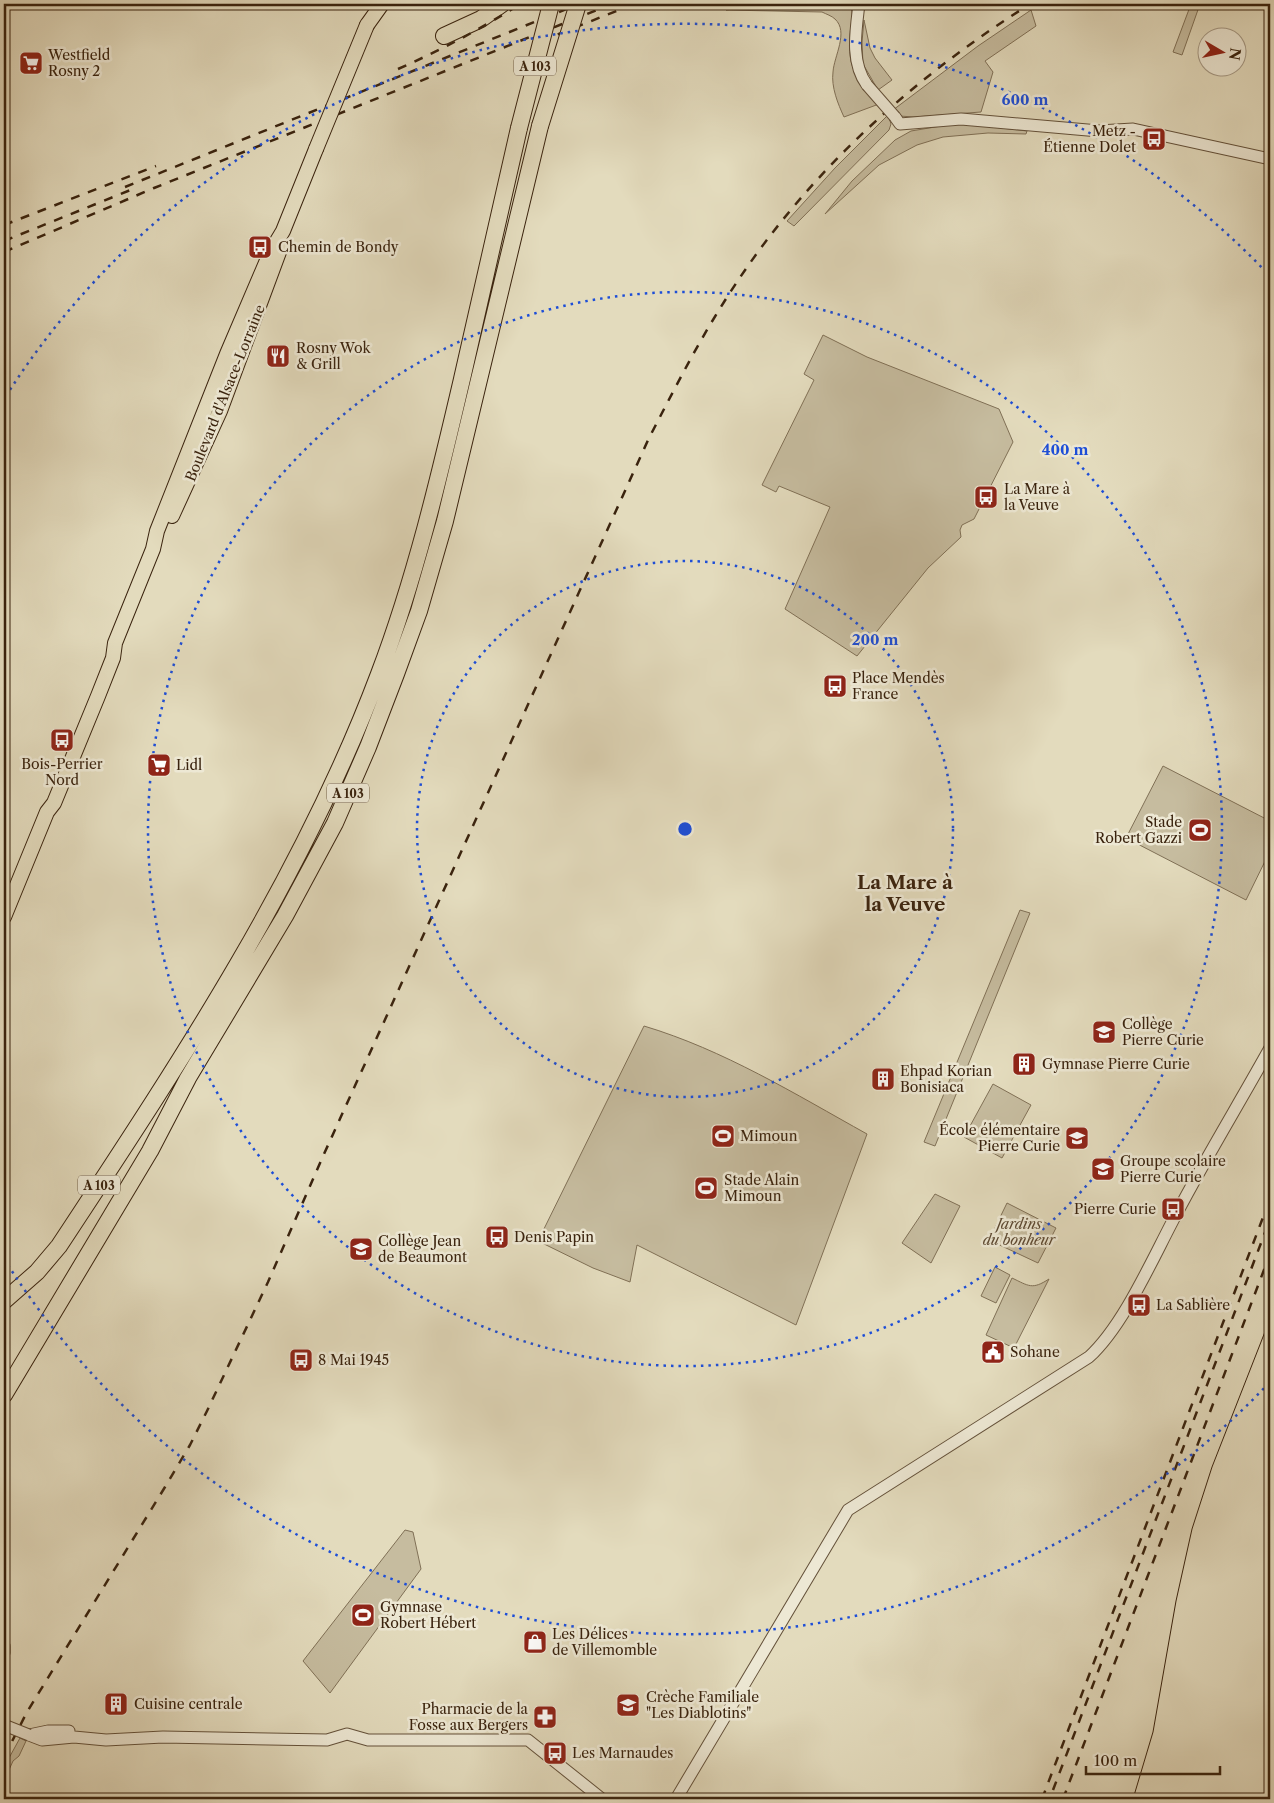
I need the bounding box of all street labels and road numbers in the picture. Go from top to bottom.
road number: A 103 [514,56,556,76]
street label: Boulevard d'Alsace-Lorraine [181,302,269,484]
road number: A 103 [327,784,369,802]
road number: A 103 [78,1176,120,1194]

